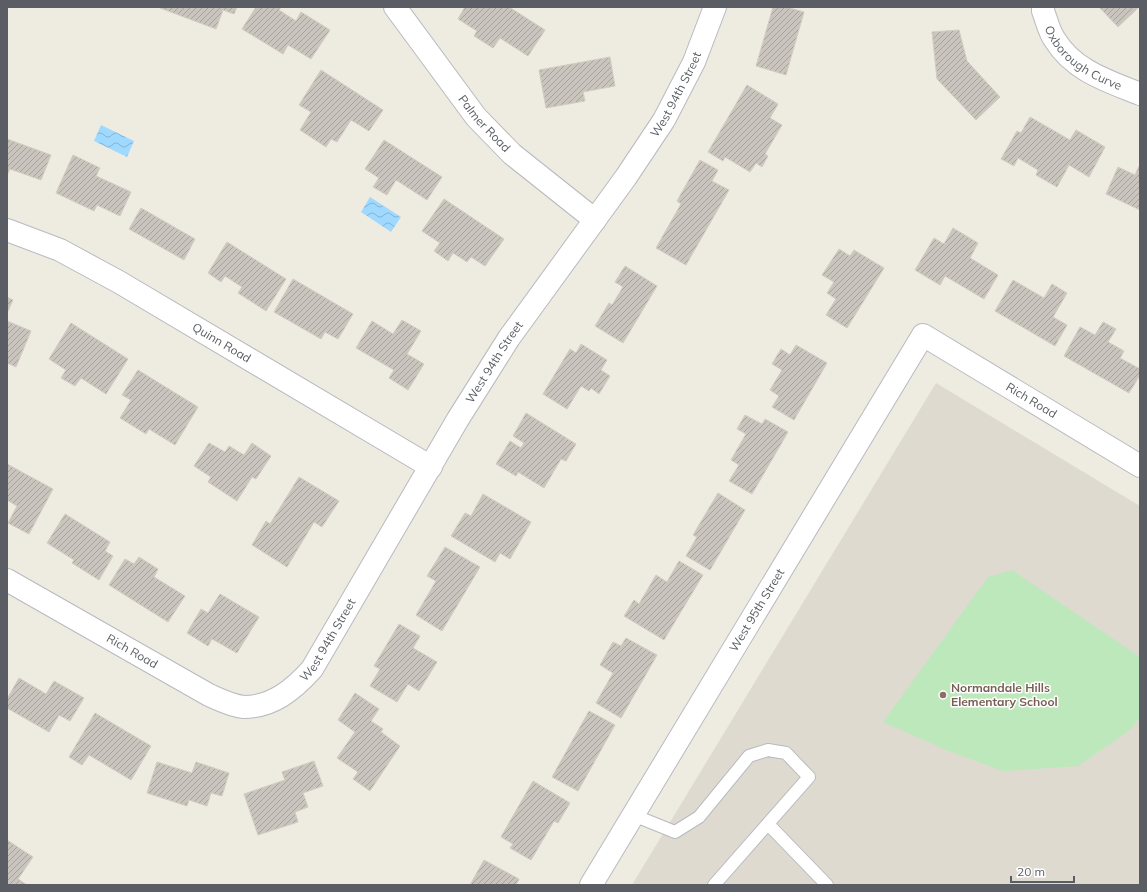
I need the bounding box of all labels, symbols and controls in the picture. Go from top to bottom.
street label: Oxborough Curve [1042,23,1124,93]
street label: West 94th Street [647,50,704,140]
street label: Palmer Road [455,92,514,155]
street label: West 94th Street [462,318,526,406]
street label: Quinn Road [190,319,254,366]
street label: Rich Road [1003,379,1060,421]
street label: West 95th Street [726,566,787,654]
street label: West 94th Street [296,596,358,684]
street label: Rich Road [104,630,161,671]
place label: Normandale Hills Elementary School [951,680,1058,709]
marker: Normandale Hills Elementary School [938,690,948,700]
scale bar [1011,858,1074,884]
text: 20 m [1017,864,1045,879]

